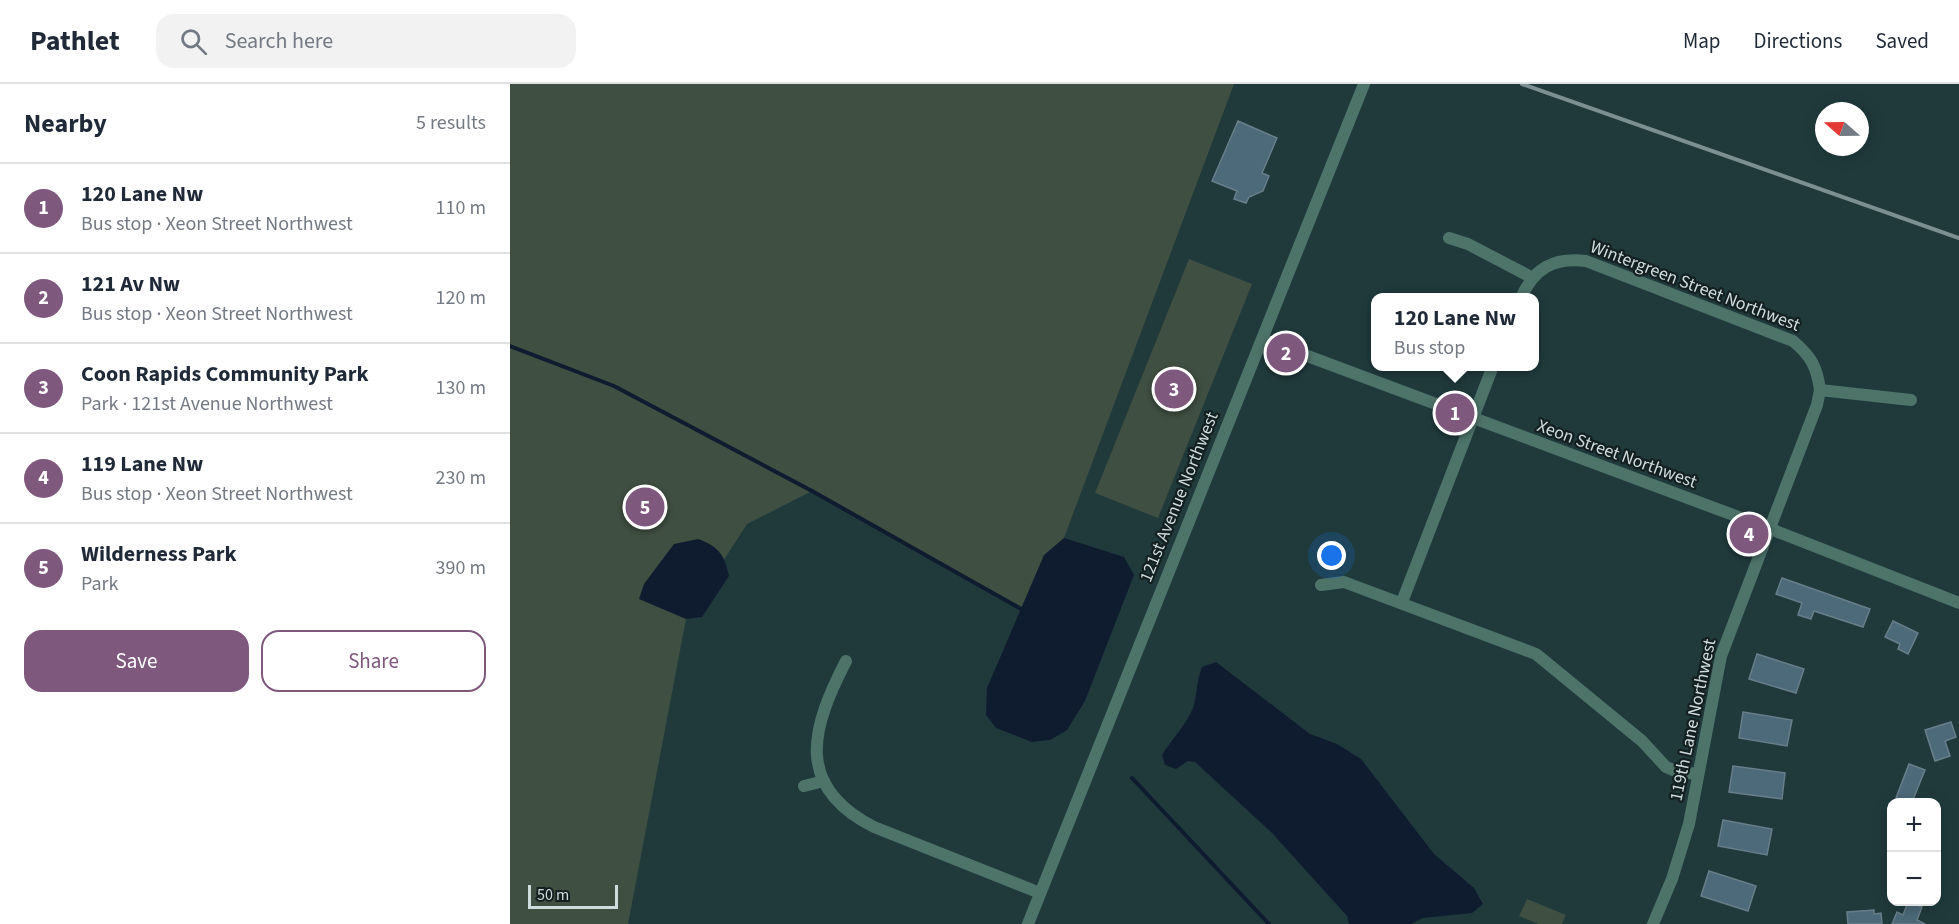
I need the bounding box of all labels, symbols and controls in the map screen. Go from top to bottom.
search box [156,14,576,68]
text: Pathlet [30,21,120,61]
icon: search [177,25,210,58]
text: Search here [225,25,333,57]
text: Map [1683,26,1721,56]
text: Directions [1754,26,1842,56]
text: Saved [1875,26,1929,56]
north arrow [1815,102,1869,156]
text: Nearby [24,105,107,142]
text: 5 results [416,109,486,137]
text: 120 Lane Nw [81,178,203,210]
text: 1 [38,194,49,222]
text: 110 m [436,194,486,222]
text: Bus stop · Xeon Street Northwest [81,210,353,238]
street label: Wintergreen Street Northwest [1586,234,1804,338]
text: 121 Av Nw [81,268,180,300]
text: 2 [38,284,49,312]
text: 120 m [436,284,486,312]
popup [1371,293,1539,371]
text: Bus stop · Xeon Street Northwest [81,300,353,328]
text: 120 Lane Nw [1394,302,1516,334]
pin: 2 [1266,330,1306,376]
text: Bus stop [1394,334,1465,362]
text: Coon Rapids Community Park [81,358,368,390]
pin: 3 [1154,366,1194,412]
text: 3 [38,374,49,402]
text: 130 m [436,374,486,402]
text: Park · 121st Avenue Northwest [81,390,333,418]
pin: 1 [1436,390,1474,436]
street label: 121st Avenue Northwest [1133,408,1225,586]
street label: Xeon Street Northwest [1534,413,1700,495]
text: 119 Lane Nw [81,448,203,480]
text: 4 [38,464,49,492]
text: 230 m [436,464,486,492]
text: Bus stop · Xeon Street Northwest [81,480,353,508]
pin: 5 [626,484,664,530]
pin: 4 [1730,512,1768,556]
text: Wilderness Park [81,538,237,570]
your location [1317,541,1346,570]
text: 5 [38,554,49,582]
text: 390 m [436,554,486,582]
text: Park [81,570,118,598]
button: Save [24,630,249,692]
button: Share [261,630,486,692]
street label: 119th Lane Northwest [1664,637,1722,803]
map controls [1887,798,1941,906]
button: + [1887,798,1941,852]
button: − [1887,852,1941,906]
scale bar [528,882,618,910]
text: 50 m [537,884,569,906]

